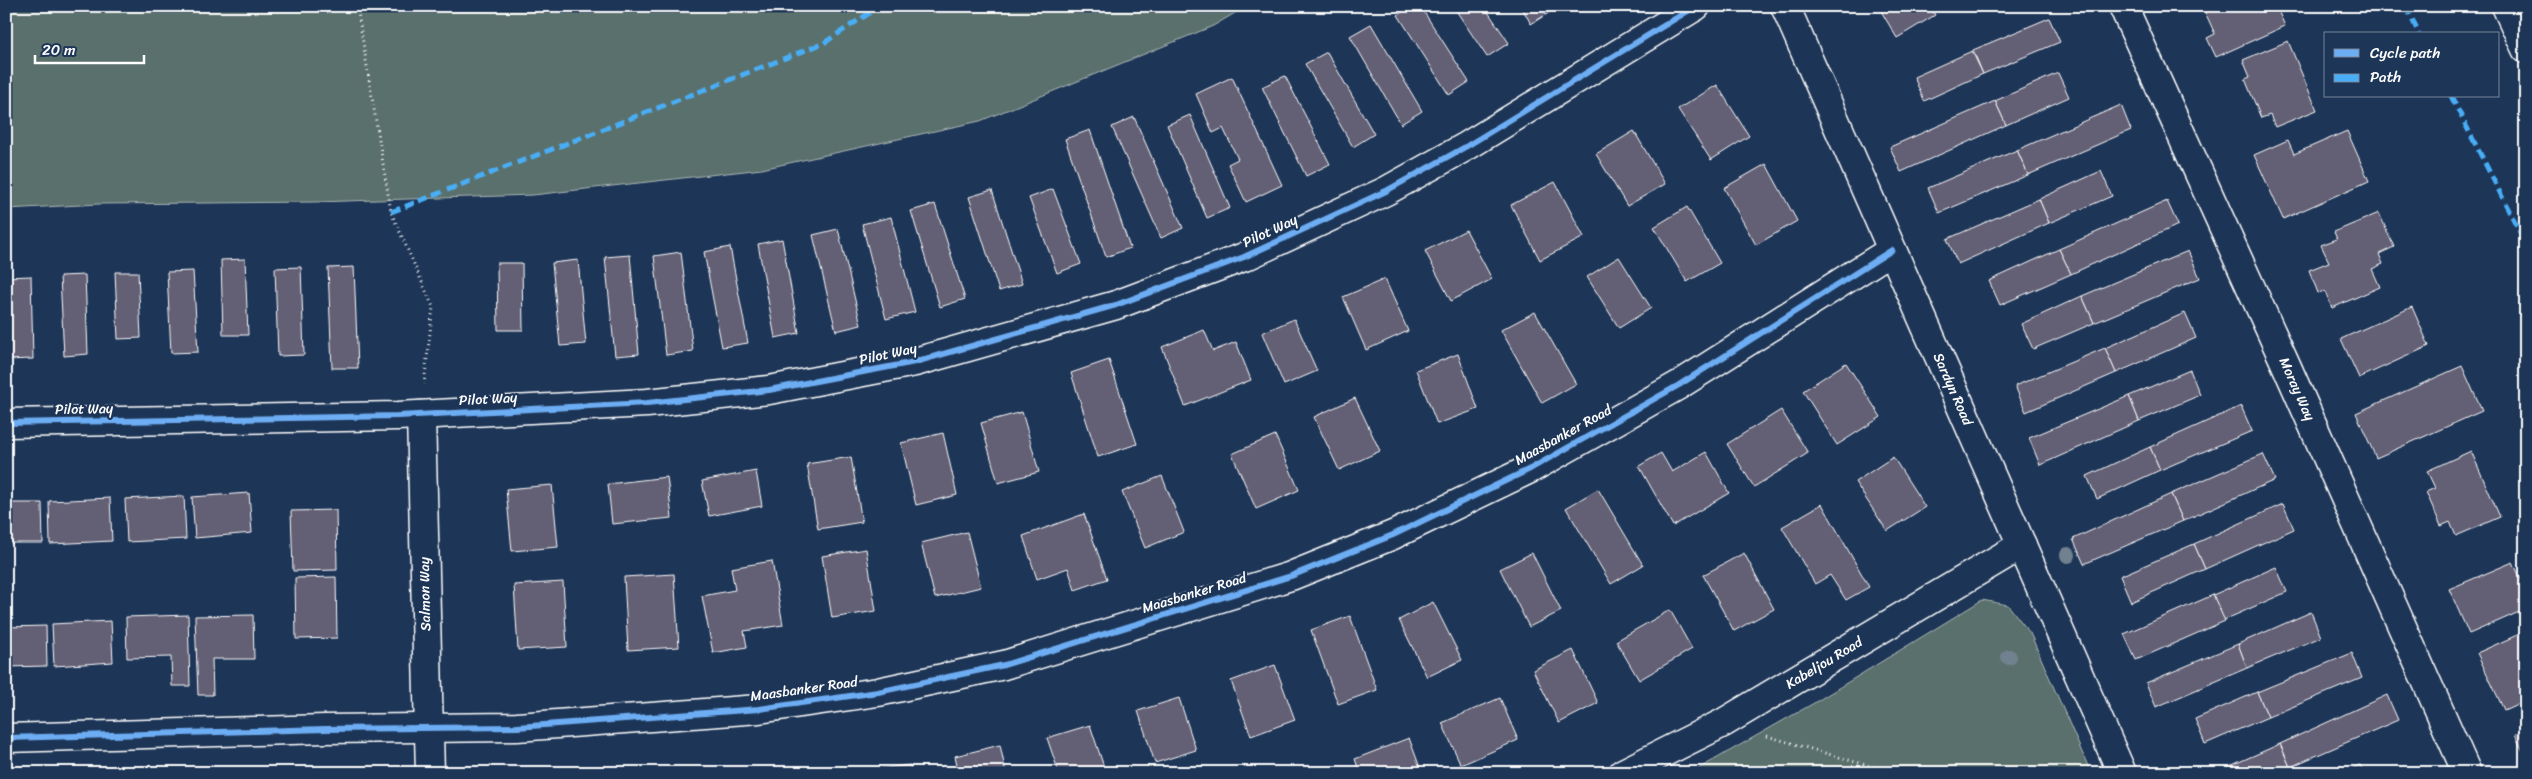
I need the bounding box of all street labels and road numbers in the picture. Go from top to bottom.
street label: Pilot Way [1238,207,1302,255]
street label: Pilot Way [857,336,920,372]
street label: Sardyn Road [1926,349,1981,431]
street label: Moray Way [2272,353,2322,426]
street label: Pilot Way [458,385,519,413]
street label: Pilot Way [55,396,114,422]
street label: Maasbanker Road [1510,397,1618,472]
street label: Salmon Way [412,556,438,631]
street label: Maasbanker Road [1139,565,1251,621]
street label: Kabeljou Road [1780,629,1869,696]
street label: Maasbanker Road [749,669,861,709]

